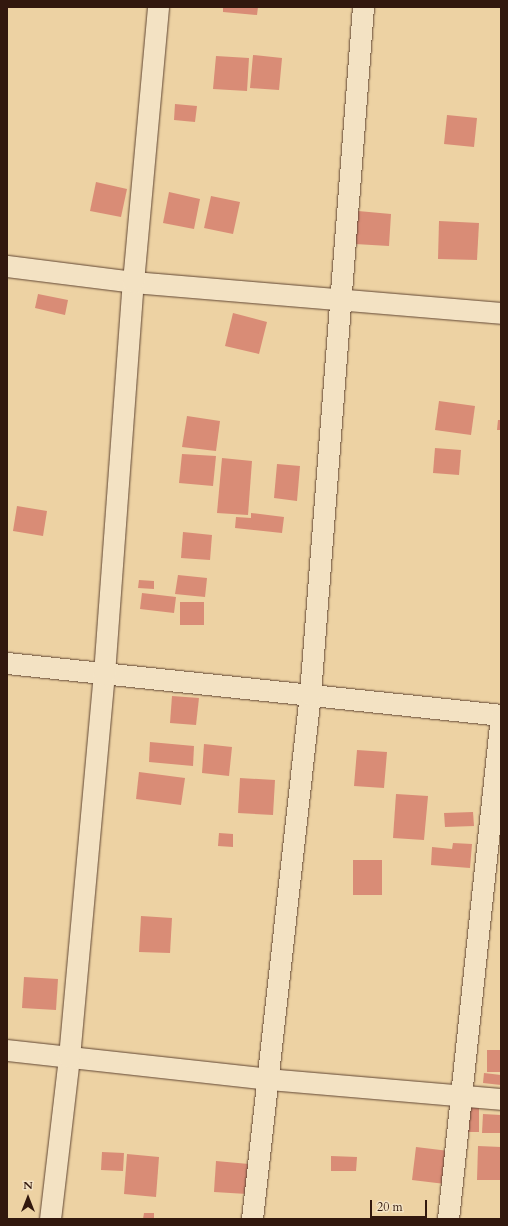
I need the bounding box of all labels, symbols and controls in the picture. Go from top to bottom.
north arrow [8,1178,48,1218]
text: N [23,1178,33,1193]
scale bar [372,1192,429,1218]
text: 20 m [377,1199,403,1215]

